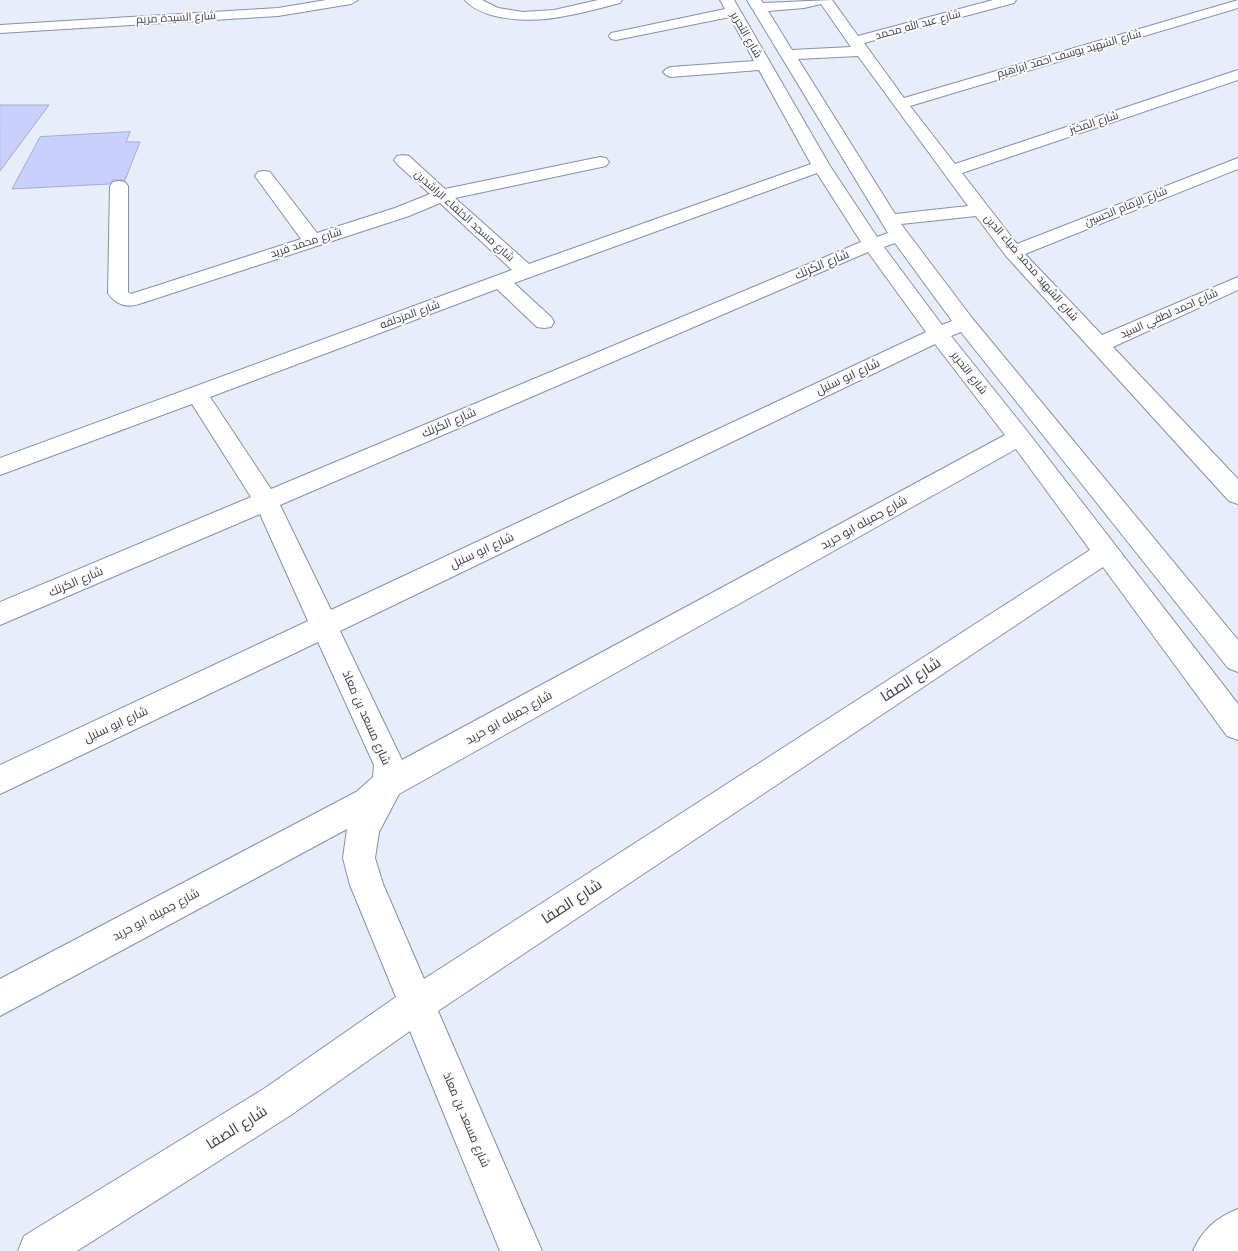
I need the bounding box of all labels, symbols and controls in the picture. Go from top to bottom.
street label: شارع عبد الله محمد [874,7,962,43]
street label: شارع السيدة مريم [136,9,216,27]
street label: شارع التحرير [728,10,764,60]
street label: شارع الشهيد يوسف احمد ابراهيم [995,27,1143,81]
street label: شارع المخبز [1068,109,1120,137]
street label: شارع مسجد الخلفاء الراشدين [411,168,517,264]
street label: شارع الإمام الحسين [1083,184,1169,230]
street label: شارع الشهيد محمد ضياء الدين [981,212,1081,324]
street label: شارع محمد فريد [269,225,343,261]
street label: شارع الكرنك [793,247,851,283]
street label: شارع احمد لطفي السيد [1118,286,1220,342]
street label: شارع المزدلفه [378,298,442,332]
street label: شارع التحرير [948,349,990,397]
street label: شارع ابو سنبل [814,356,882,398]
street label: شارع الكرنك [420,405,478,441]
street label: شارع جميله ابو حريد [818,493,910,553]
street label: شارع ابو سنبل [448,530,516,572]
street label: شارع الكرنك [47,564,105,600]
street label: شارع الصفا [877,654,945,706]
street label: شارع مسعد بن معاذ [339,669,393,767]
street label: شارع جميله ابو حريد [463,688,555,748]
street label: شارع ابو سنبل [82,704,150,746]
street label: شارع الصفا [538,876,606,928]
street label: شارع جميله ابو حريد [110,886,202,944]
street label: شارع مسعد بن معاذ [439,1070,493,1170]
street label: شارع الصفا [203,1102,271,1154]

